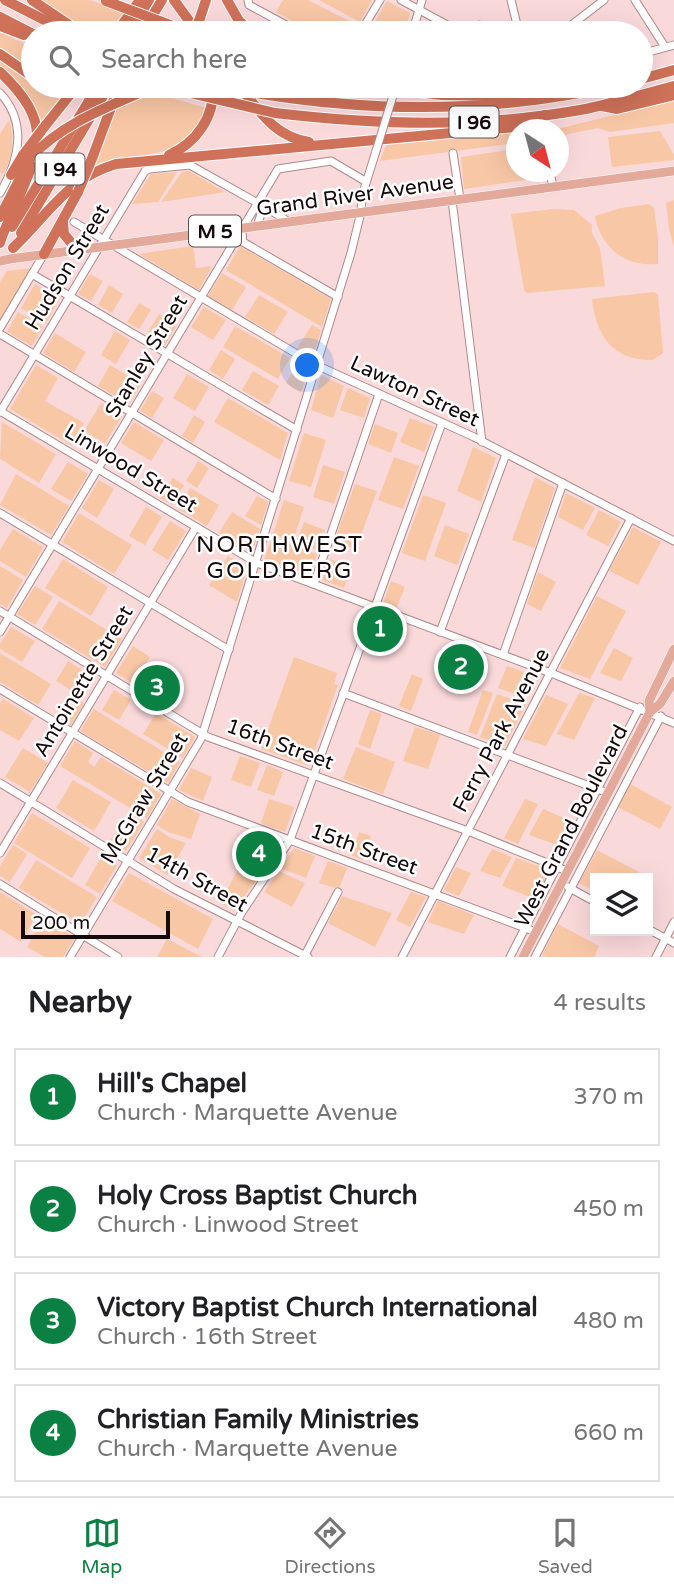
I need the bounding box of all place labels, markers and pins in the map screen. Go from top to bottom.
pin: 1 [357,603,403,655]
pin: 2 [438,641,484,693]
pin: 3 [134,662,180,714]
pin: 4 [236,828,282,880]

